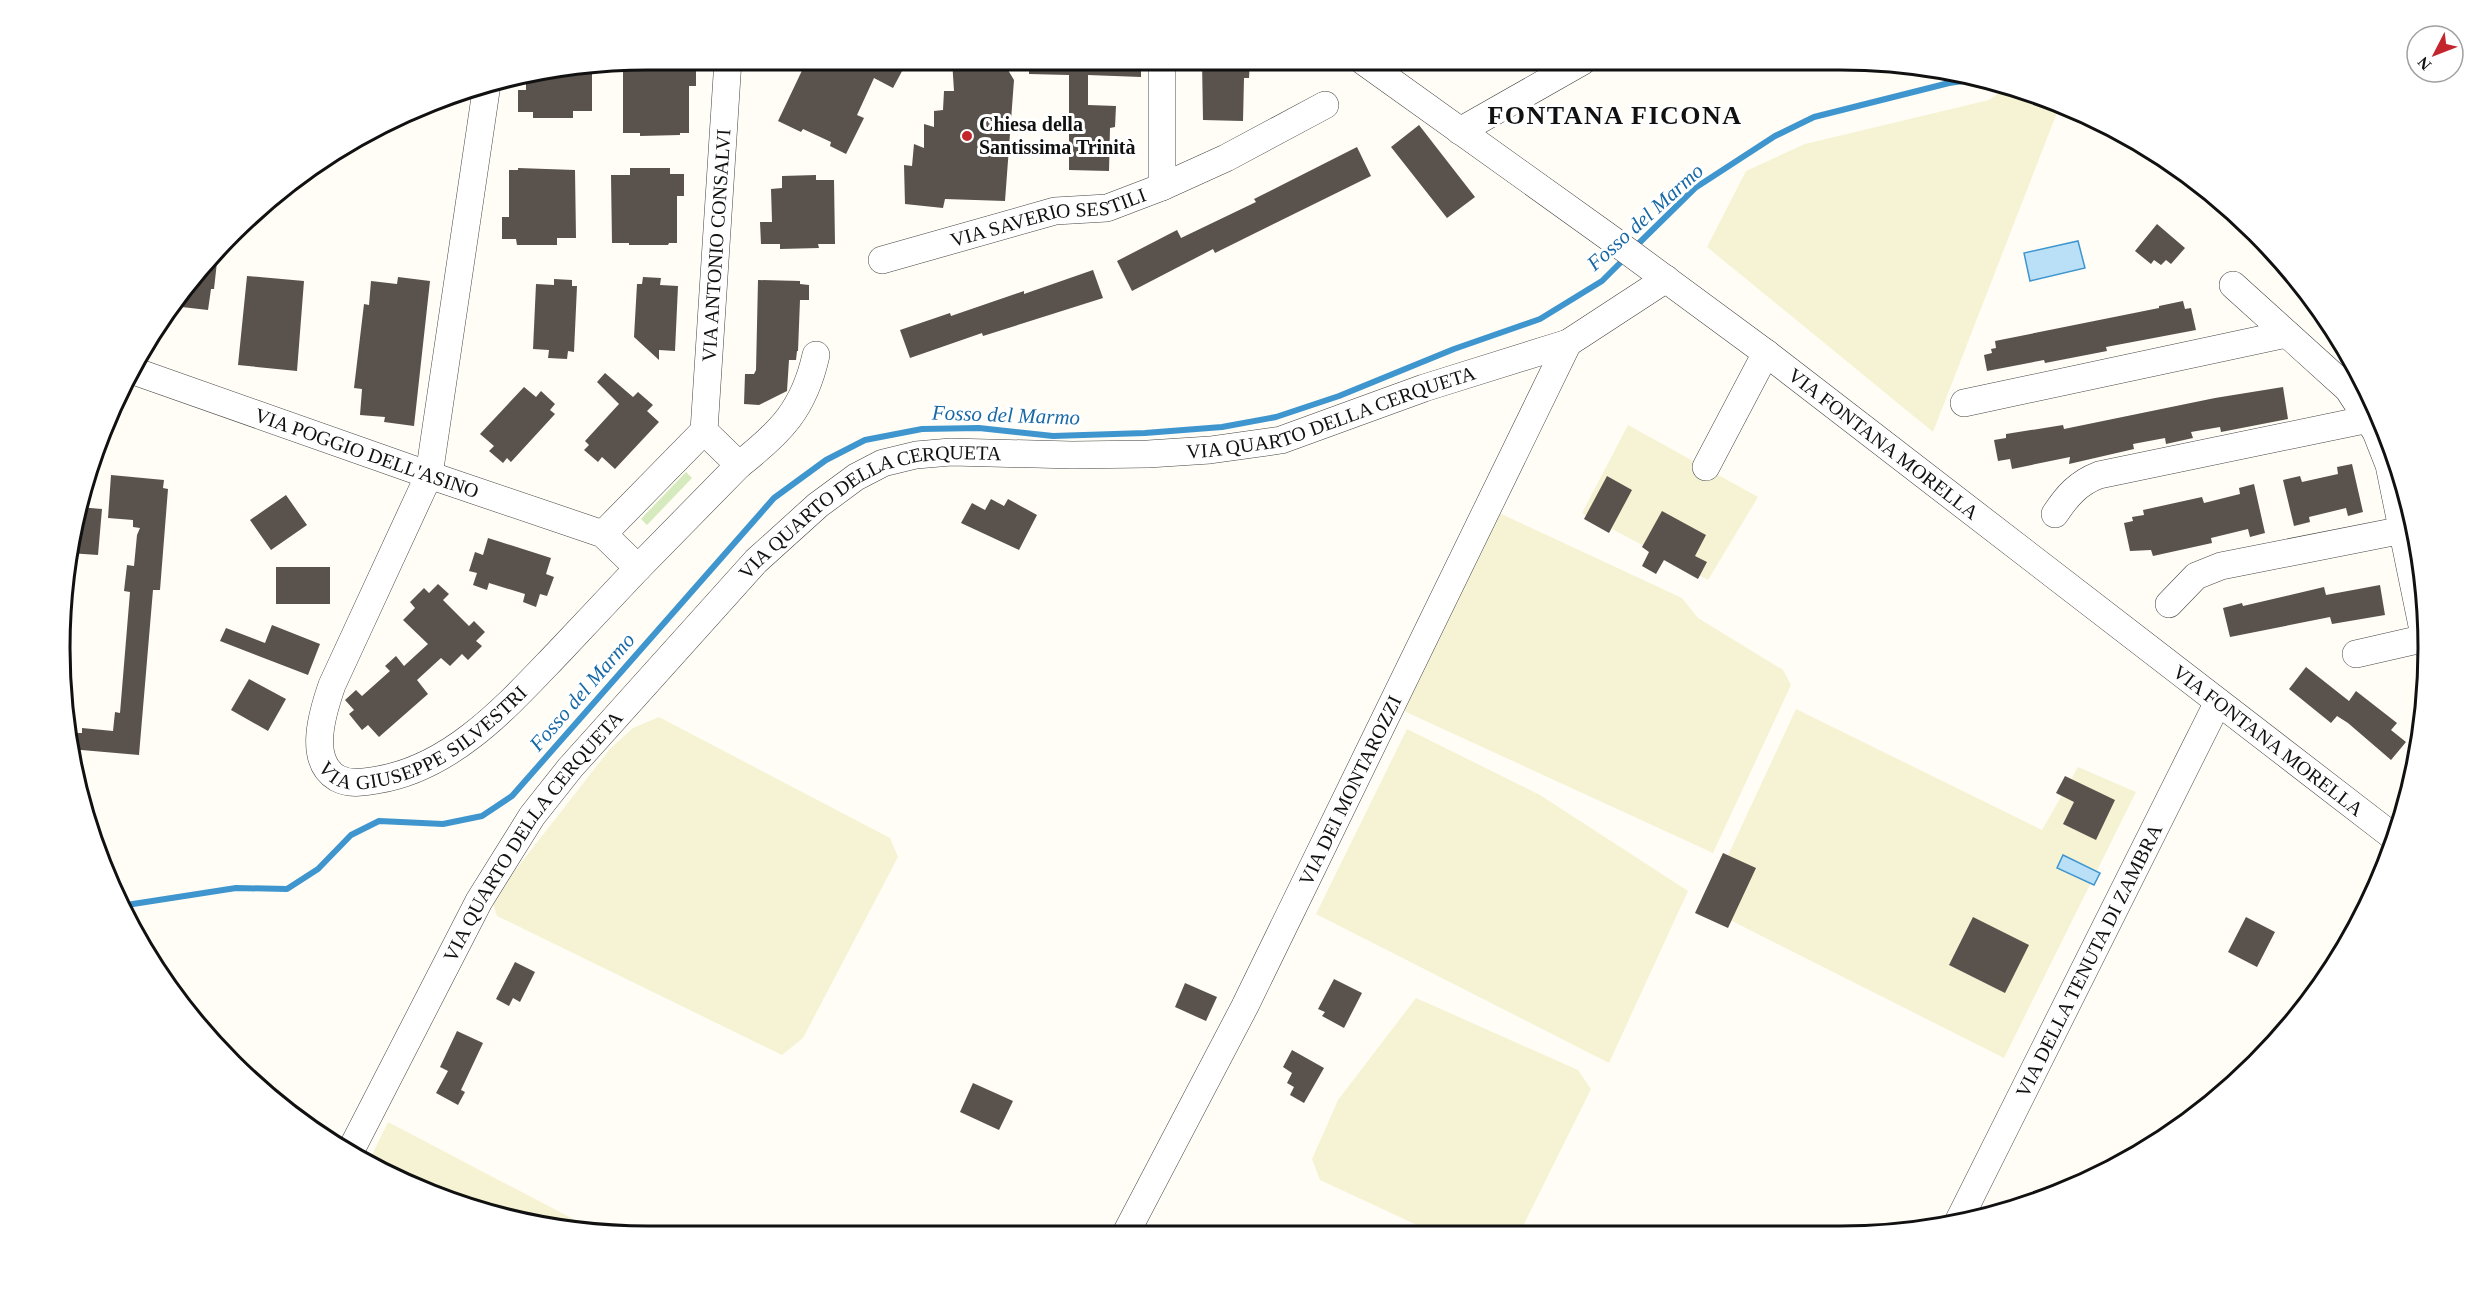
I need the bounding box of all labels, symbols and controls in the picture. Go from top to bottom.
north arrow [2405,24,2465,84]
text: N [2414,53,2434,74]
district label: FONTANA FICONA [1487,101,1743,130]
place label: Chiesa della Santissima Trinità [979,113,1136,158]
street label: VIA ANTONIO CONSALVI [697,128,735,363]
marker: Chiesa della Santissima Trinità [960,129,974,143]
water label: Fosso del Marmo [1581,159,1708,276]
street label: VIA SAVERIO SESTILI [948,183,1149,251]
street label: VIA QUARTO DELLA CERQUETA [1186,361,1479,463]
street label: VIA FONTANA MORELLA [1784,363,1983,524]
water label: Fosso del Marmo [931,400,1080,430]
street label: VIA POGGIO DELL'ASINO [252,403,482,502]
street label: VIA QUARTO DELLA CERQUETA [734,441,1002,583]
water label: Fosso del Marmo [524,628,640,757]
street label: VIA FONTANA MORELLA [2169,660,2368,821]
street label: VIA GIUSEPPE SILVESTRI [314,681,531,794]
street label: VIA DEI MONTAROZZI [1294,692,1406,889]
street label: VIA QUARTO DELLA CERQUETA [439,706,627,965]
street label: VIA DELLA TENUTA DI ZAMBRA [2011,820,2166,1101]

